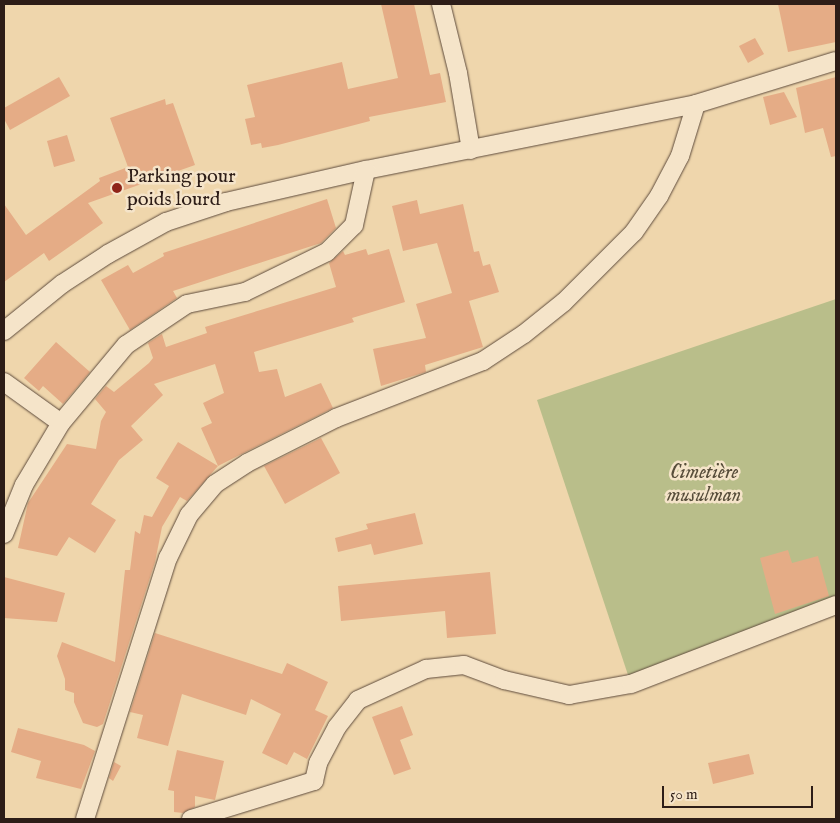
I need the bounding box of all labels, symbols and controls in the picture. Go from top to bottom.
place label: Parking pour poids lourd [127,165,236,212]
marker: Parking pour poids lourd [111,182,123,194]
park label: Cimetière musulman [667,460,741,507]
scale bar [665,776,816,808]
text: 50 m [670,785,698,804]

